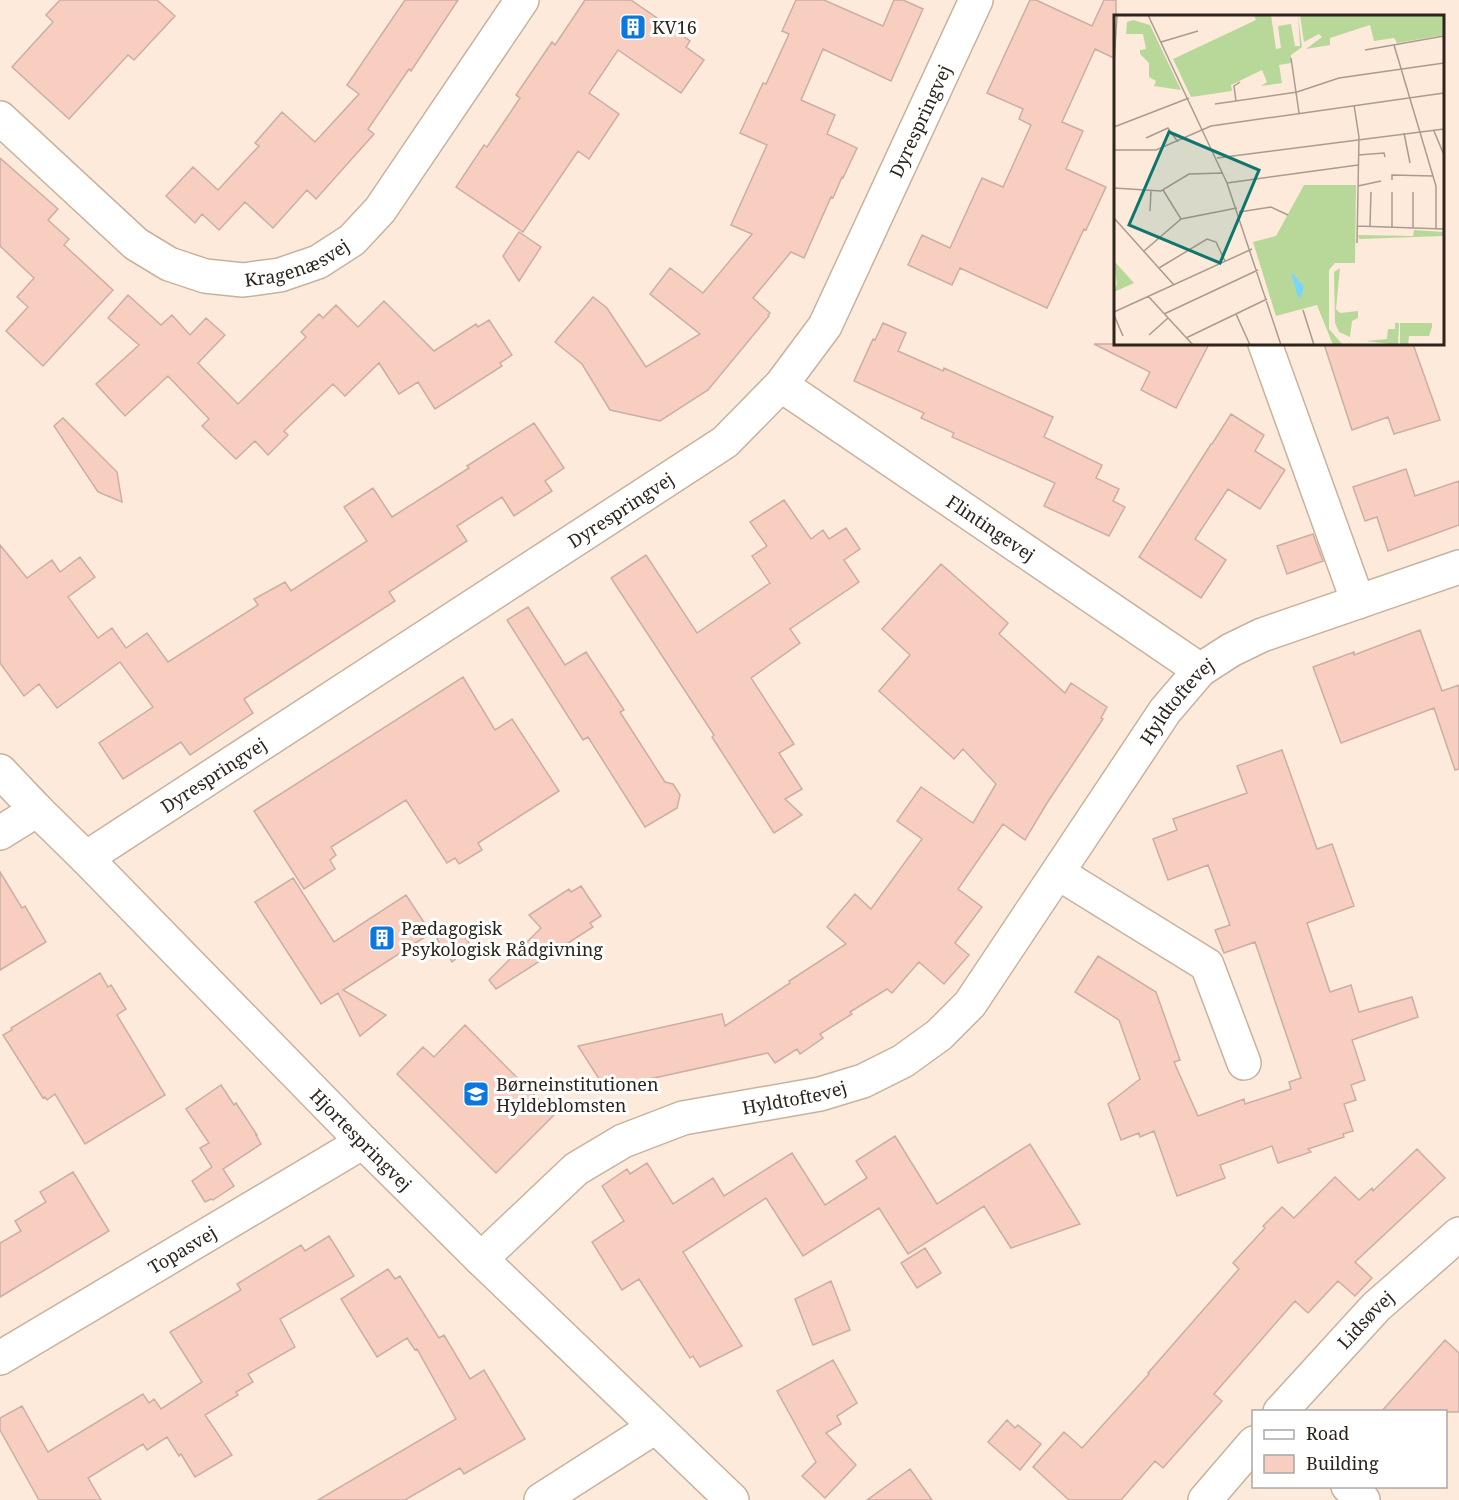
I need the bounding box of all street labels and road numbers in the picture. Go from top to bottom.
street label: Dyrespringvej [884,61,956,181]
street label: Kragenæsvej [243,233,354,292]
street label: Dyrespringvej [563,467,678,553]
street label: Flintingevej [942,489,1040,567]
street label: Hyldtoftevej [1134,652,1219,749]
street label: Dyrespringvej [156,732,271,818]
street label: Hyldtoftevej [740,1075,849,1119]
street label: Hjortespringvej [305,1083,417,1196]
street label: Topasvej [144,1220,221,1279]
street label: Lidsøvej [1332,1285,1399,1354]

